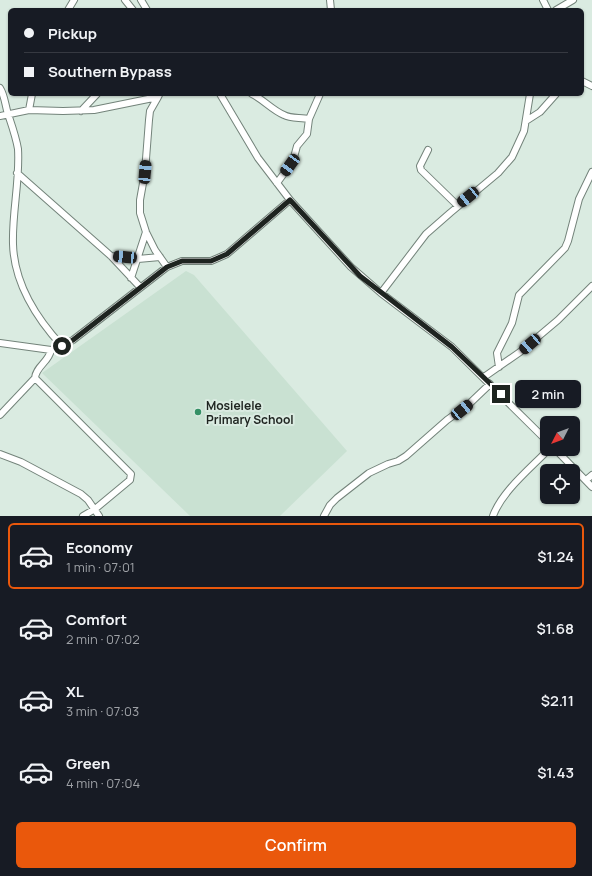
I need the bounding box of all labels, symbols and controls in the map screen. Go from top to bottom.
text: Pickup [48,23,97,44]
text: Southern Bypass [48,61,172,82]
car [278,152,302,178]
car [138,160,152,184]
car [455,185,481,209]
car [113,250,137,264]
car [517,332,543,356]
route start [53,337,71,355]
callout: 2 min [515,380,581,408]
route end [492,385,510,403]
text: 2 min [531,385,565,403]
place label: Mosielele Primary School [206,397,294,428]
car [449,398,475,422]
marker: Mosielele Primary School [193,407,203,417]
north arrow [540,416,580,456]
map controls [540,416,580,504]
button: locate [540,464,580,504]
text: Economy [66,537,133,558]
icon: car [18,538,54,574]
text: $1.24 [537,546,574,567]
text: 1 min · 07:01 [66,558,135,576]
text: Comfort [66,609,127,630]
icon: car [18,610,54,646]
text: $1.68 [536,618,574,639]
text: 2 min · 07:02 [66,630,140,648]
text: XL [66,681,84,702]
icon: car [18,682,54,718]
text: $2.11 [541,690,574,711]
text: 3 min · 07:03 [66,702,139,720]
text: Green [66,753,110,774]
icon: car [18,754,54,790]
text: $1.43 [537,762,574,783]
text: 4 min · 07:04 [66,774,140,792]
button: Confirm [16,822,576,868]

